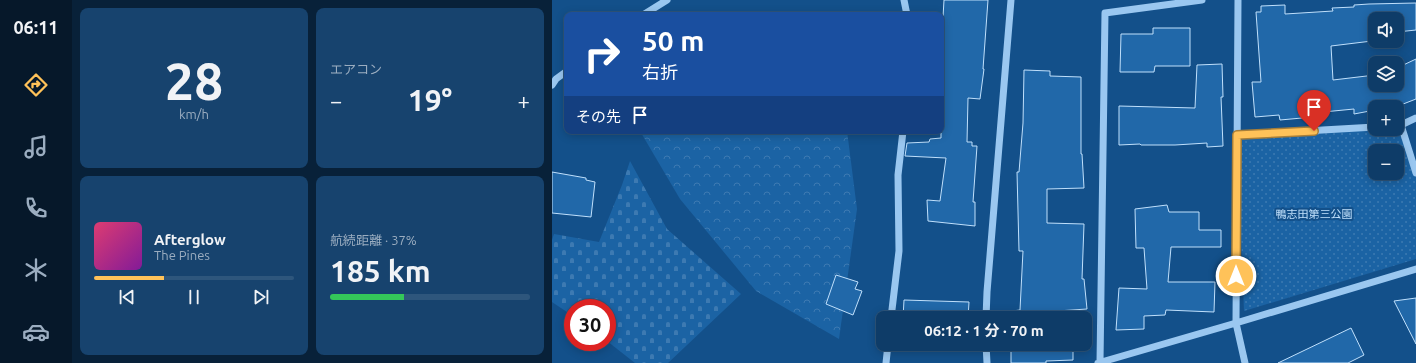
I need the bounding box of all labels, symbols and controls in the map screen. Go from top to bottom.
map controls [1368,12,1404,180]
button: sound [1368,12,1404,48]
text: 06:11 [13,17,59,37]
text: 50 m [642,25,704,56]
icon: right [576,28,628,80]
text: 28 [165,52,223,110]
button: layers [1368,56,1404,92]
text: エアコン [330,62,382,76]
text: 右折 [642,62,678,82]
icon: directions [22,71,50,99]
text: 19° [408,83,452,117]
text: − [330,88,342,113]
text: + [518,88,530,113]
pin [1297,90,1331,131]
icon: arrive [1303,96,1325,118]
button: + [1368,100,1404,136]
icon: arrive [629,104,651,126]
text: km/h [179,107,209,121]
text: その先 [576,108,621,125]
icon: music [22,133,50,161]
button: − [1368,144,1404,180]
icon: phone [22,194,50,222]
park label: 鴨志田第三公園 [1276,208,1353,220]
text: Afterglow [154,231,226,248]
text: 航続距離 · 37% [330,233,417,247]
text: The Pines [154,248,210,262]
text: 185 km [330,254,431,288]
position arrow [1215,255,1257,297]
icon: climate [22,256,50,284]
icon: previous [116,286,138,308]
icon: pause [183,286,205,308]
icon: next [250,286,272,308]
speed limit sign: 30 [564,299,616,351]
icon: car [22,318,50,346]
text: 06:12 · 1 分 · 70 m [924,322,1044,339]

